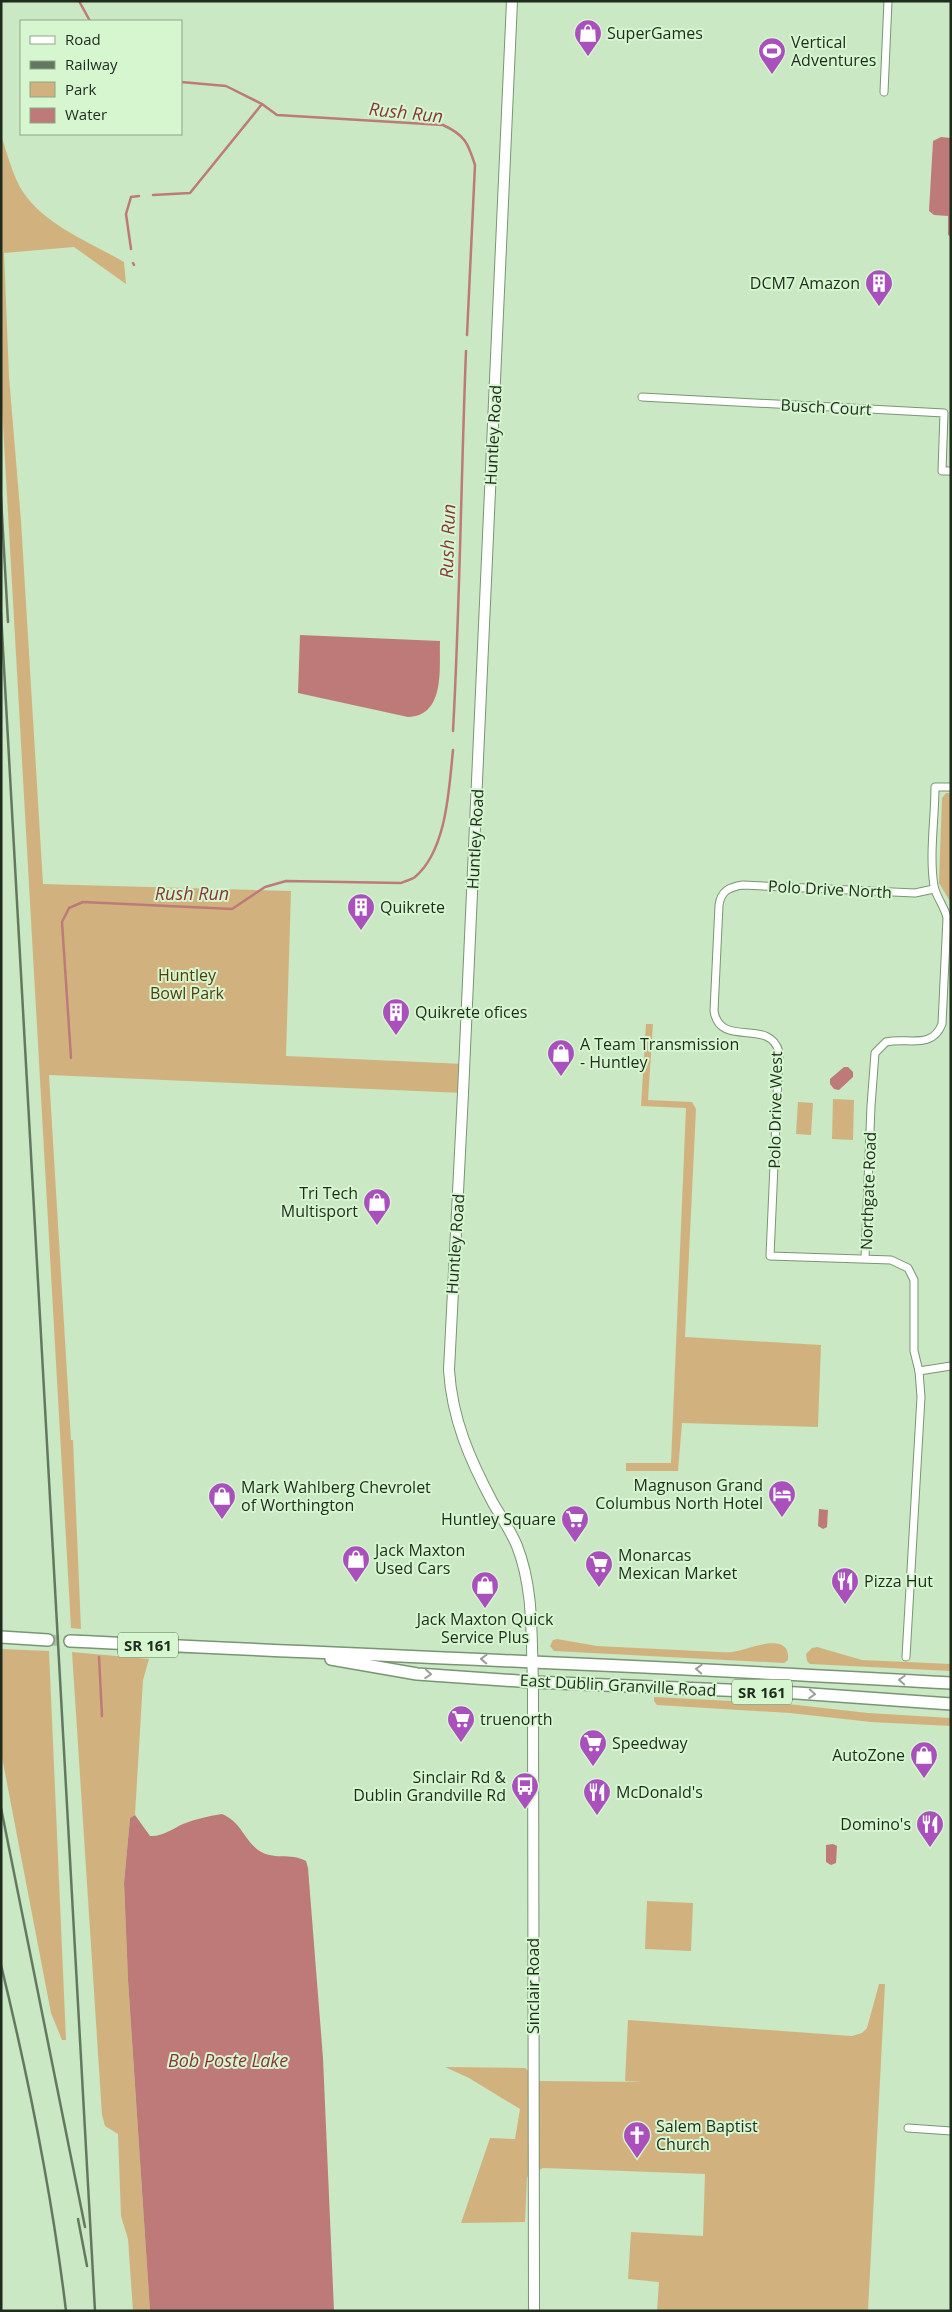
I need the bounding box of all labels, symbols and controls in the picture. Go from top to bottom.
shop icon: SuperGames [573,18,603,57]
legend [20,20,182,135]
place label: SuperGames [607,22,703,44]
text: Road [65,29,101,49]
place label: Vertical Adventures [791,31,876,71]
sports icon: Vertical Adventures [757,36,787,75]
text: Railway [65,54,118,74]
text: Park [65,79,96,99]
water label: Rush Run [368,96,444,128]
text: Water [65,104,107,124]
building icon: DCM7 Amazon [864,268,894,307]
place label: DCM7 Amazon [750,272,860,294]
street label: Huntley Road [479,384,507,486]
street label: Busch Court [780,394,872,420]
water label: Rush Run [434,503,460,579]
street label: Huntley Road [461,788,489,890]
street label: Polo Drive North [767,875,893,903]
water label: Rush Run [155,881,229,905]
building icon: Quikrete [346,892,376,931]
place label: Quikrete [380,896,445,918]
park label: Huntley Bowl Park [150,964,225,1004]
building icon: Quikrete ofices [381,997,411,1036]
place label: Quikrete ofices [415,1001,527,1023]
place label: A Team Transmission - Huntley [580,1033,739,1073]
shop icon: A Team Transmission - Huntley [546,1038,576,1077]
street label: Polo Drive West [763,1051,787,1169]
street label: Northgate Road [855,1131,881,1251]
place label: Tri Tech Multisport [281,1182,358,1222]
shop icon: Tri Tech Multisport [362,1187,392,1226]
street label: Huntley Road [441,1193,469,1295]
place label: Magnuson Grand Columbus North Hotel [595,1474,763,1514]
place label: Mark Wahlberg Chevrolet of Worthington [241,1476,431,1516]
hotel icon: Magnuson Grand Columbus North Hotel [767,1479,797,1518]
shop icon: Mark Wahlberg Chevrolet of Worthington [207,1481,237,1520]
supermarket icon: Huntley Square [560,1504,590,1543]
place label: Huntley Square [441,1508,556,1530]
place label: Jack Maxton Used Cars [373,1539,465,1579]
shop icon: Jack Maxton Used Cars [341,1544,371,1583]
place label: Monarcas Mexican Market [618,1544,738,1584]
supermarket icon: Monarcas Mexican Market [584,1549,614,1588]
restaurant icon: Pizza Hut [830,1566,860,1605]
shop icon: Jack Maxton Quick Service Plus [470,1570,500,1609]
place label: Pizza Hut [864,1570,933,1592]
place label: Jack Maxton Quick Service Plus [415,1608,554,1648]
road number: SR 161 [118,1632,178,1658]
one-way arrow [479,1653,487,1664]
one-way arrow [695,1664,703,1675]
one-way arrow [425,1669,433,1680]
street label: East Dublin Granville Road [519,1669,717,1701]
one-way arrow [898,1675,906,1686]
road number: SR 161 [732,1680,792,1704]
one-way arrow [809,1689,817,1700]
supermarket icon: truenorth [446,1704,476,1743]
place label: truenorth [480,1708,553,1730]
supermarket icon: Speedway [578,1728,608,1767]
place label: Speedway [612,1732,689,1754]
shop icon: AutoZone [909,1740,939,1779]
place label: AutoZone [832,1744,905,1766]
place label: Sinclair Rd & Dublin Grandville Rd [353,1766,506,1806]
bus stop icon: Sinclair Rd & Dublin Grandville Rd [510,1771,540,1810]
restaurant icon: McDonald's [582,1777,612,1816]
place label: McDonald's [616,1781,703,1803]
restaurant icon: Domino's [915,1809,945,1848]
place label: Domino's [840,1813,911,1835]
street label: Sinclair Road [522,1938,544,2034]
water label: Bob Poste Lake [168,2048,288,2072]
place label: Salem Baptist Church [656,2115,758,2155]
church icon: Salem Baptist Church [622,2120,652,2159]

